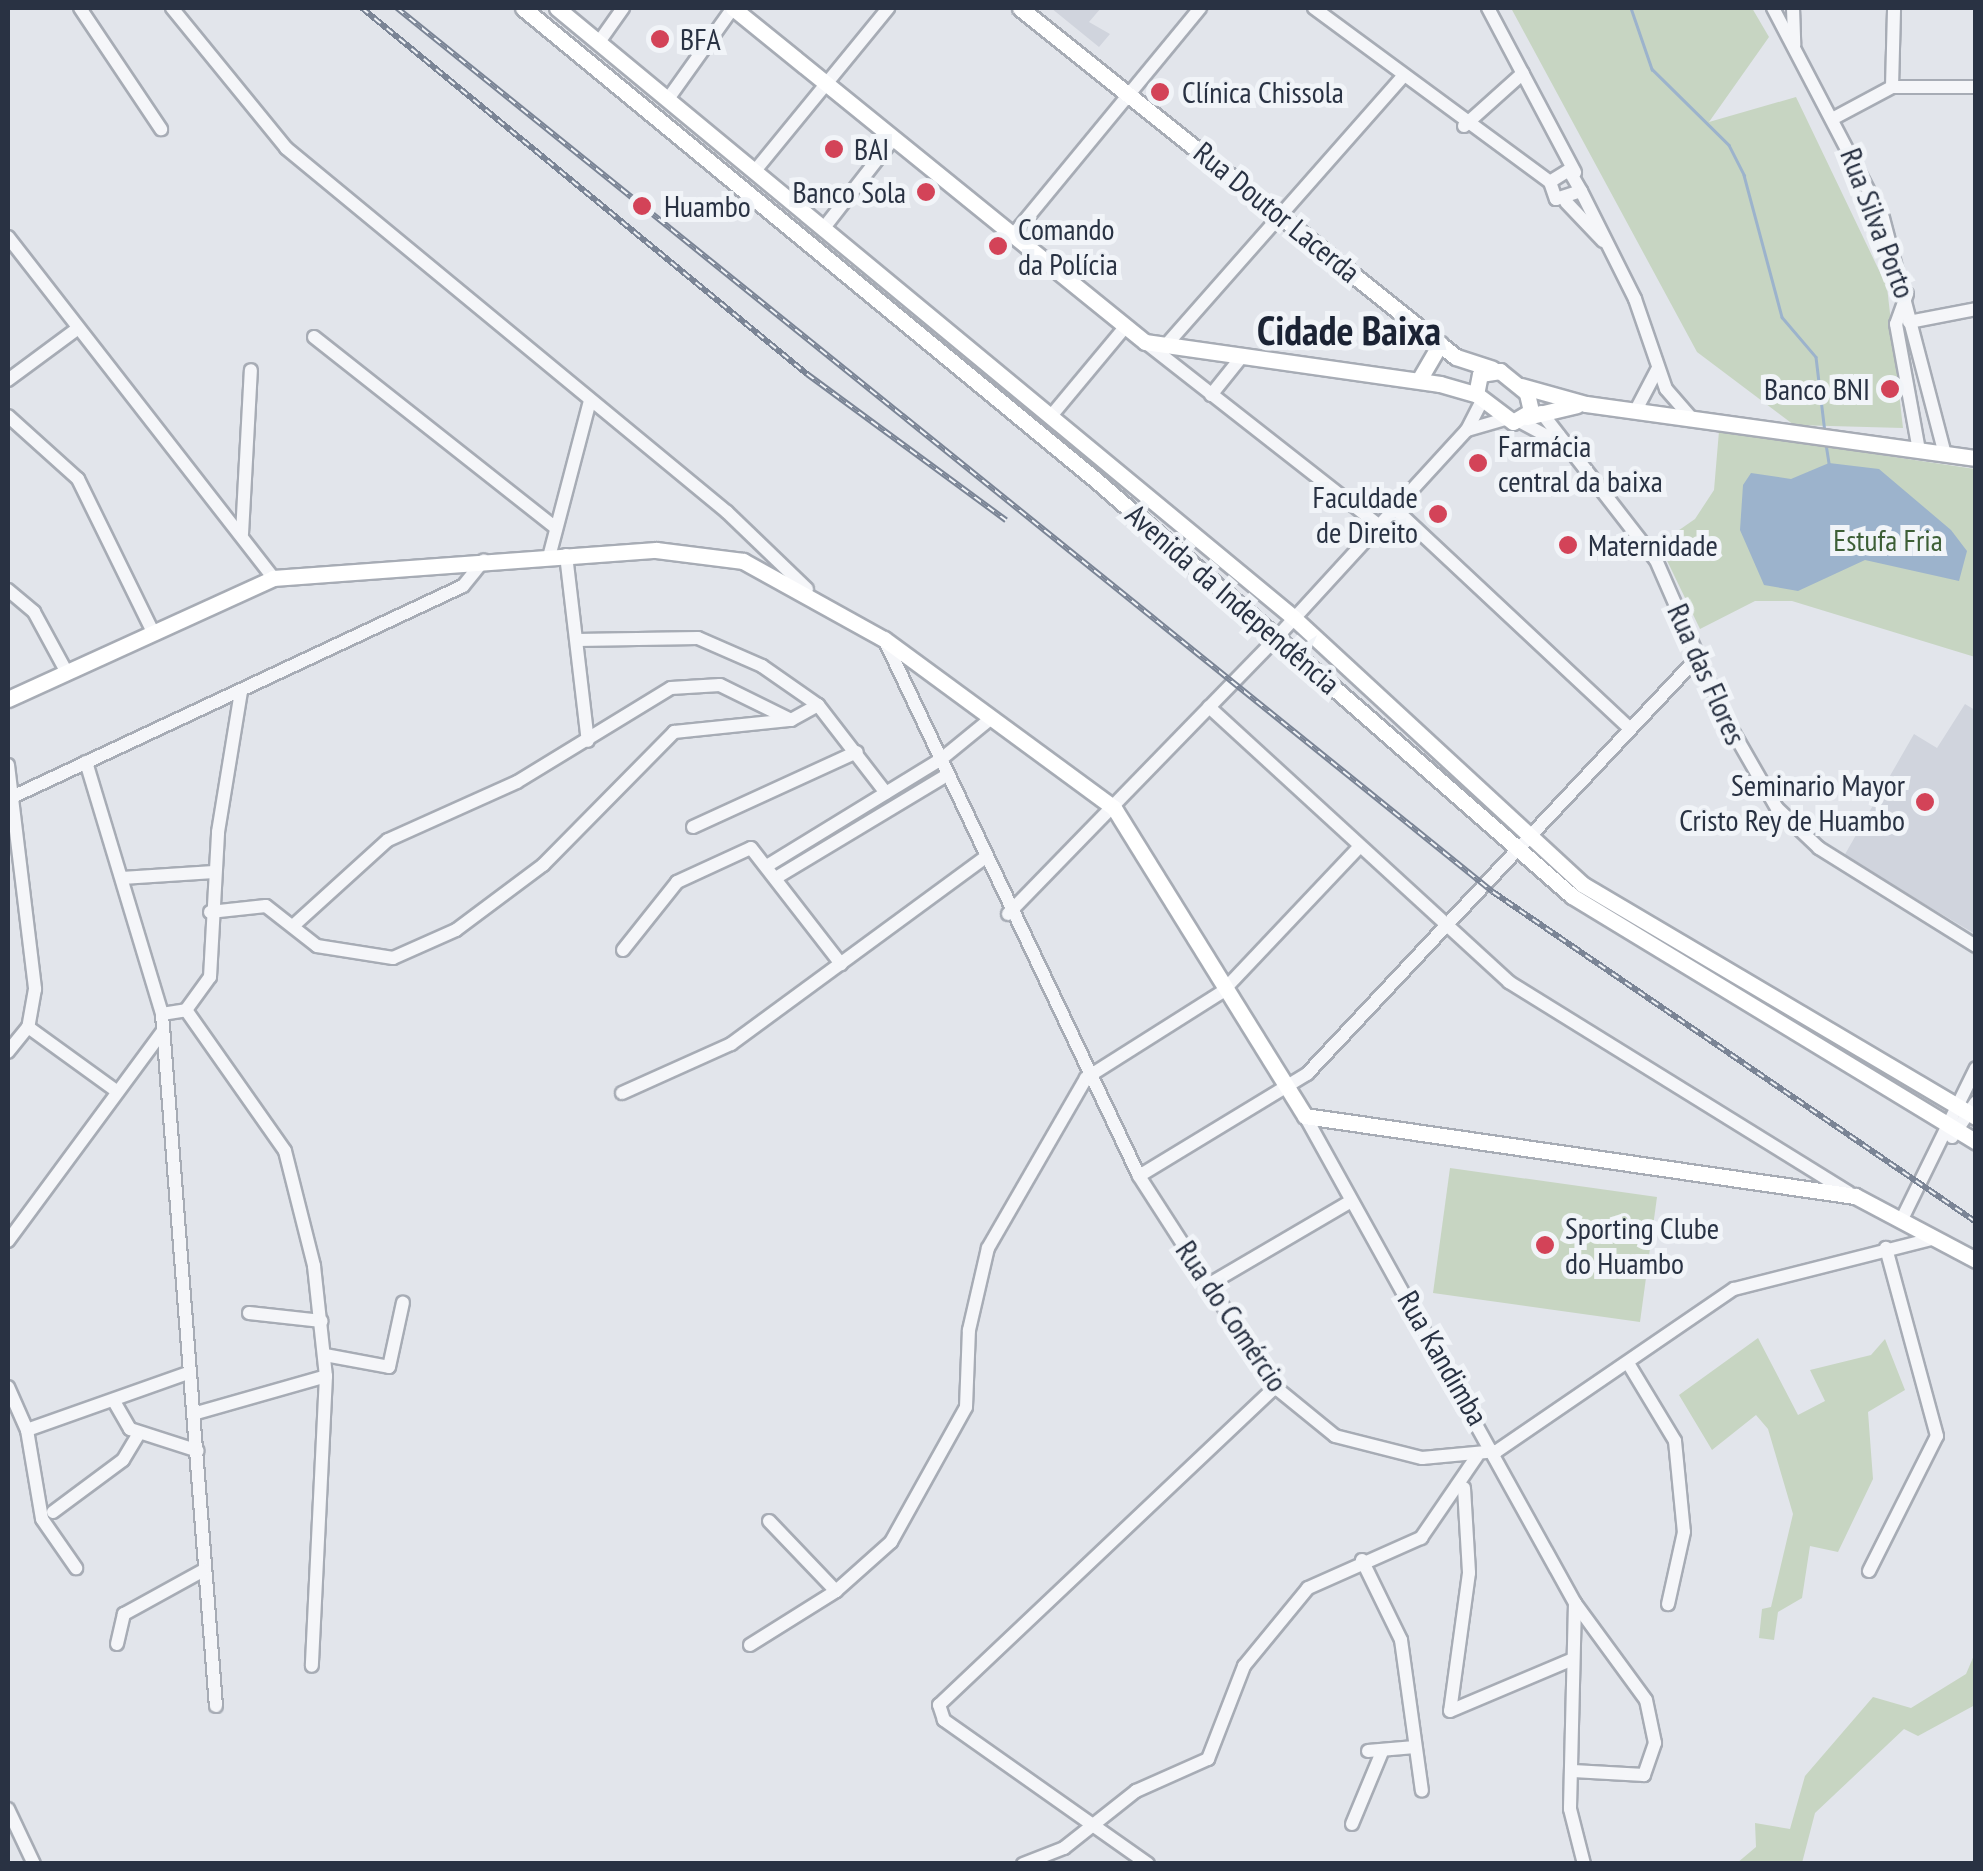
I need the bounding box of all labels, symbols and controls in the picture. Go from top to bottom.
place label: BFA [680,21,721,57]
marker: BFA [649,28,671,50]
place label: Clínica Chissola [1182,74,1344,110]
marker: Clínica Chissola [1147,79,1173,105]
place label: BAI [854,131,889,167]
street label: Rua Doutor Lacerda [1187,134,1367,290]
marker: BAI [823,138,845,160]
street label: Rua Silva Porto [1833,143,1923,303]
place label: Banco Sola [792,174,906,210]
marker: Banco Sola [915,181,937,203]
place label: Huambo [664,188,751,224]
marker: Huambo [629,193,655,219]
place label: Comando da Polícia [1018,211,1118,282]
marker: Comando da Polícia [987,235,1009,257]
district label: Cidade Baixa [1257,306,1441,354]
place label: Banco BNI [1764,371,1870,407]
marker: Banco BNI [1879,378,1901,400]
place label: Farmácia central da baixa [1498,428,1663,498]
marker: Farmácia central da baixa [1467,452,1489,474]
place label: Faculdade de Direito [1313,479,1418,550]
street label: Avenida da Independência [1119,496,1347,702]
marker: Faculdade de Direito [1427,503,1449,525]
park label: Estufa Fria [1833,522,1943,558]
place label: Maternidade [1588,527,1718,563]
marker: Maternidade [1557,534,1579,556]
street label: Rua das Flores [1660,598,1754,750]
place label: Seminario Mayor Cristo Rey de Huambo [1678,767,1905,838]
marker: Seminario Mayor Cristo Rey de Huambo [1914,791,1936,813]
place label: Sporting Clube do Huambo [1565,1210,1719,1280]
street label: Rua do Comércio [1168,1234,1296,1398]
marker: Sporting Clube do Huambo [1534,1234,1556,1256]
street label: Rua Kandimba [1390,1284,1496,1432]

